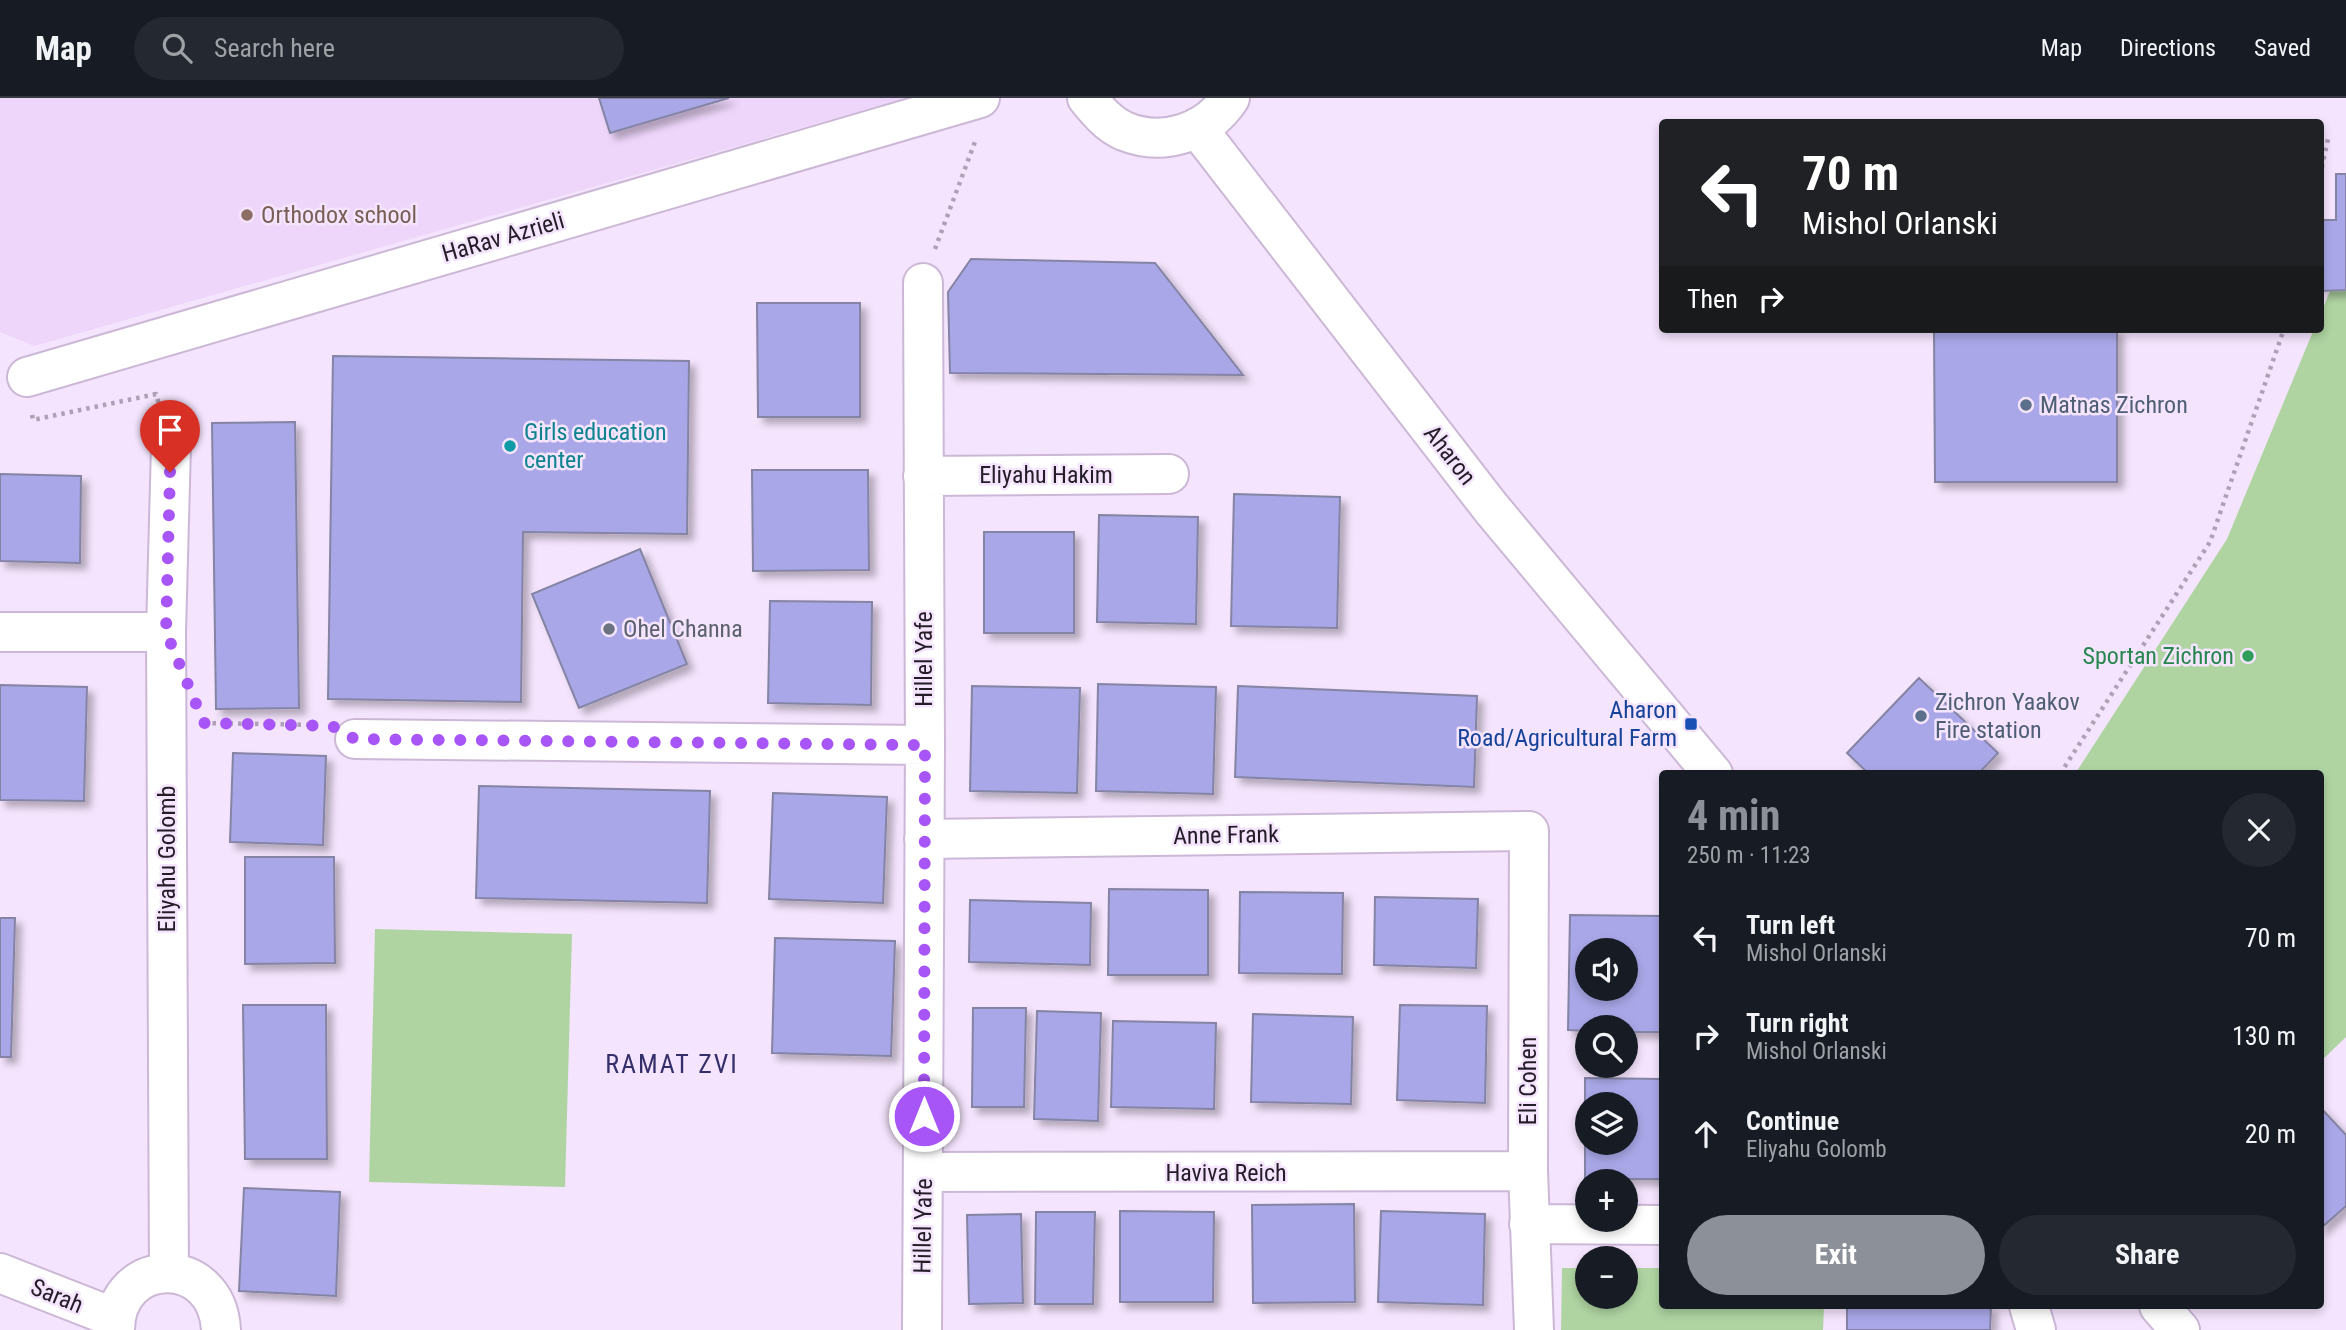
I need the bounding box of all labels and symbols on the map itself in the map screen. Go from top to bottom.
place label: Orthodox school [261,201,417,229]
street label: HaRav Azrieli [439,206,567,268]
marker: Orthodox school [239,207,255,223]
place label: Matnas Zichron [2040,391,2188,419]
marker: Matnas Zichron [2018,397,2034,413]
pin [140,400,200,472]
place label: Girls education center [524,418,667,474]
street label: Aharon [1418,420,1482,490]
marker: Girls education center [502,438,518,454]
street label: Eliyahu Hakim [979,461,1113,489]
street label: Hillel Yafe [910,611,938,707]
place label: Ohel Channa [623,615,743,643]
marker: Ohel Channa [601,621,617,637]
place label: Sportan Zichron [2083,642,2234,670]
marker: Sportan Zichron [2240,648,2256,664]
place label: Zichron Yaakov Fire station [1935,688,2080,744]
place label: Aharon Road/Agricultural Farm [1457,696,1677,752]
marker: Zichron Yaakov Fire station [1913,708,1929,724]
marker: Aharon Road/Agricultural Farm [1683,716,1699,732]
street label: Eliyahu Golomb [153,786,181,932]
street label: Anne Frank [1173,820,1279,850]
street label: Eli Cohen [1514,1037,1542,1125]
district label: RAMAT ZVI [605,1049,739,1079]
position arrow [887,1079,961,1153]
street label: Haviva Reich [1165,1159,1287,1187]
street label: Hillel Yafe [908,1178,938,1274]
street label: Sarah [27,1273,87,1319]

